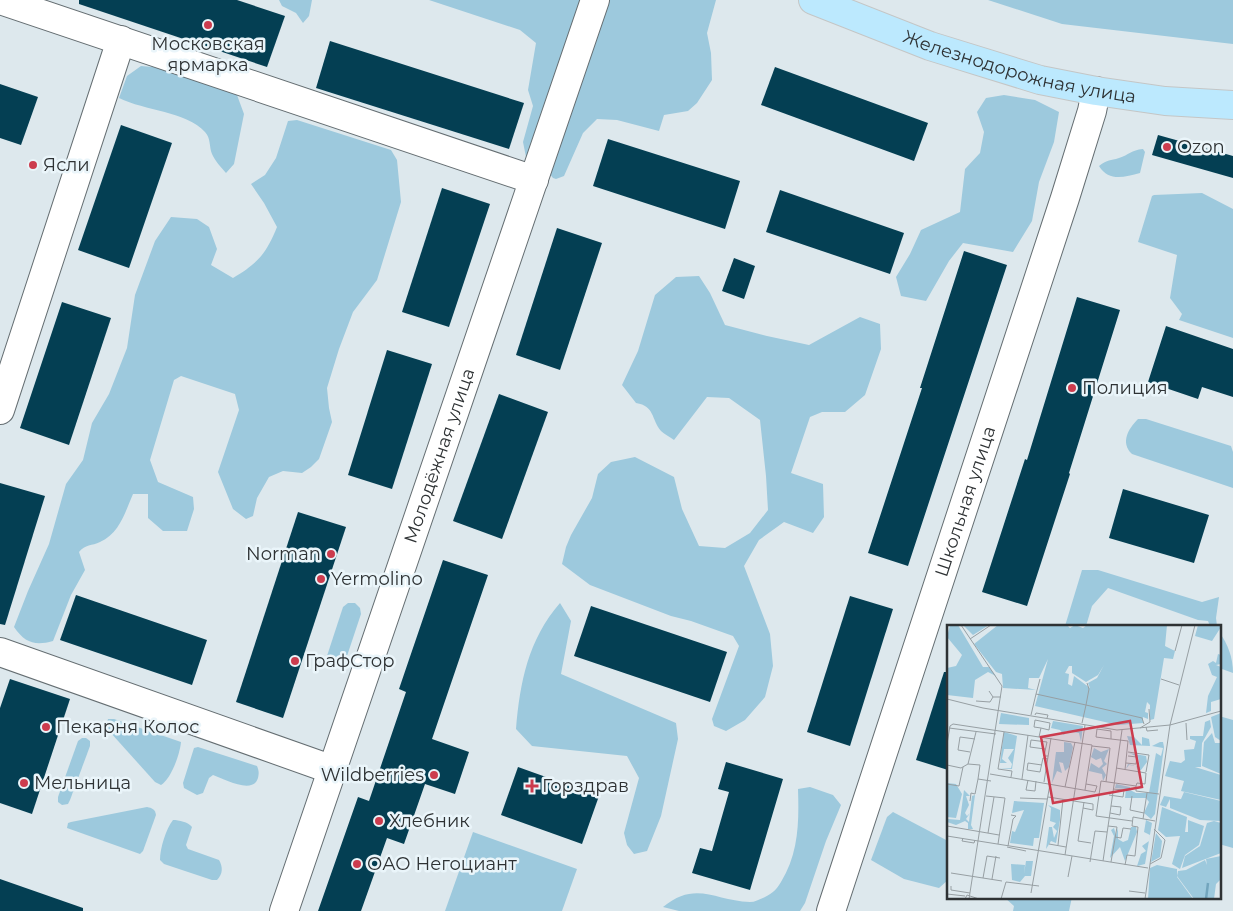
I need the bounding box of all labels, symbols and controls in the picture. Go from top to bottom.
marker: Московская ярмарка [202,19,214,31]
street label: Железнодорожная улица [900,26,1137,108]
place label: Московская ярмарка [151,33,265,76]
place label: Ozon [1177,136,1225,158]
marker: Ozon [1161,141,1173,153]
place label: Ясли [43,154,90,176]
marker: Ясли [27,159,39,171]
street label: Молодёжная улица [399,365,479,546]
place label: Полиция [1082,377,1168,399]
marker: Полиция [1066,382,1078,394]
street label: Школьная улица [930,423,1000,580]
place label: Norman [246,543,321,565]
marker: Norman [325,548,337,560]
place label: Yermolino [331,568,423,590]
marker: Yermolino [315,573,327,585]
inset map [947,625,1220,898]
place label: ГрафСтор [305,650,395,672]
marker: ГрафСтор [289,655,301,667]
place label: Пекарня Колос [56,716,199,738]
marker: Пекарня Колос [40,721,52,733]
place label: Wildberries [321,764,424,786]
marker: Wildberries [428,769,440,781]
place label: Мельница [34,772,131,794]
place label: Горздрав [542,775,629,797]
marker: Мельница [18,777,30,789]
marker: Горздрав [526,780,538,792]
place label: Хлебник [389,810,470,832]
marker: Хлебник [373,815,385,827]
place label: ОАО Негоциант [367,853,517,875]
marker: ОАО Негоциант [351,858,363,870]

